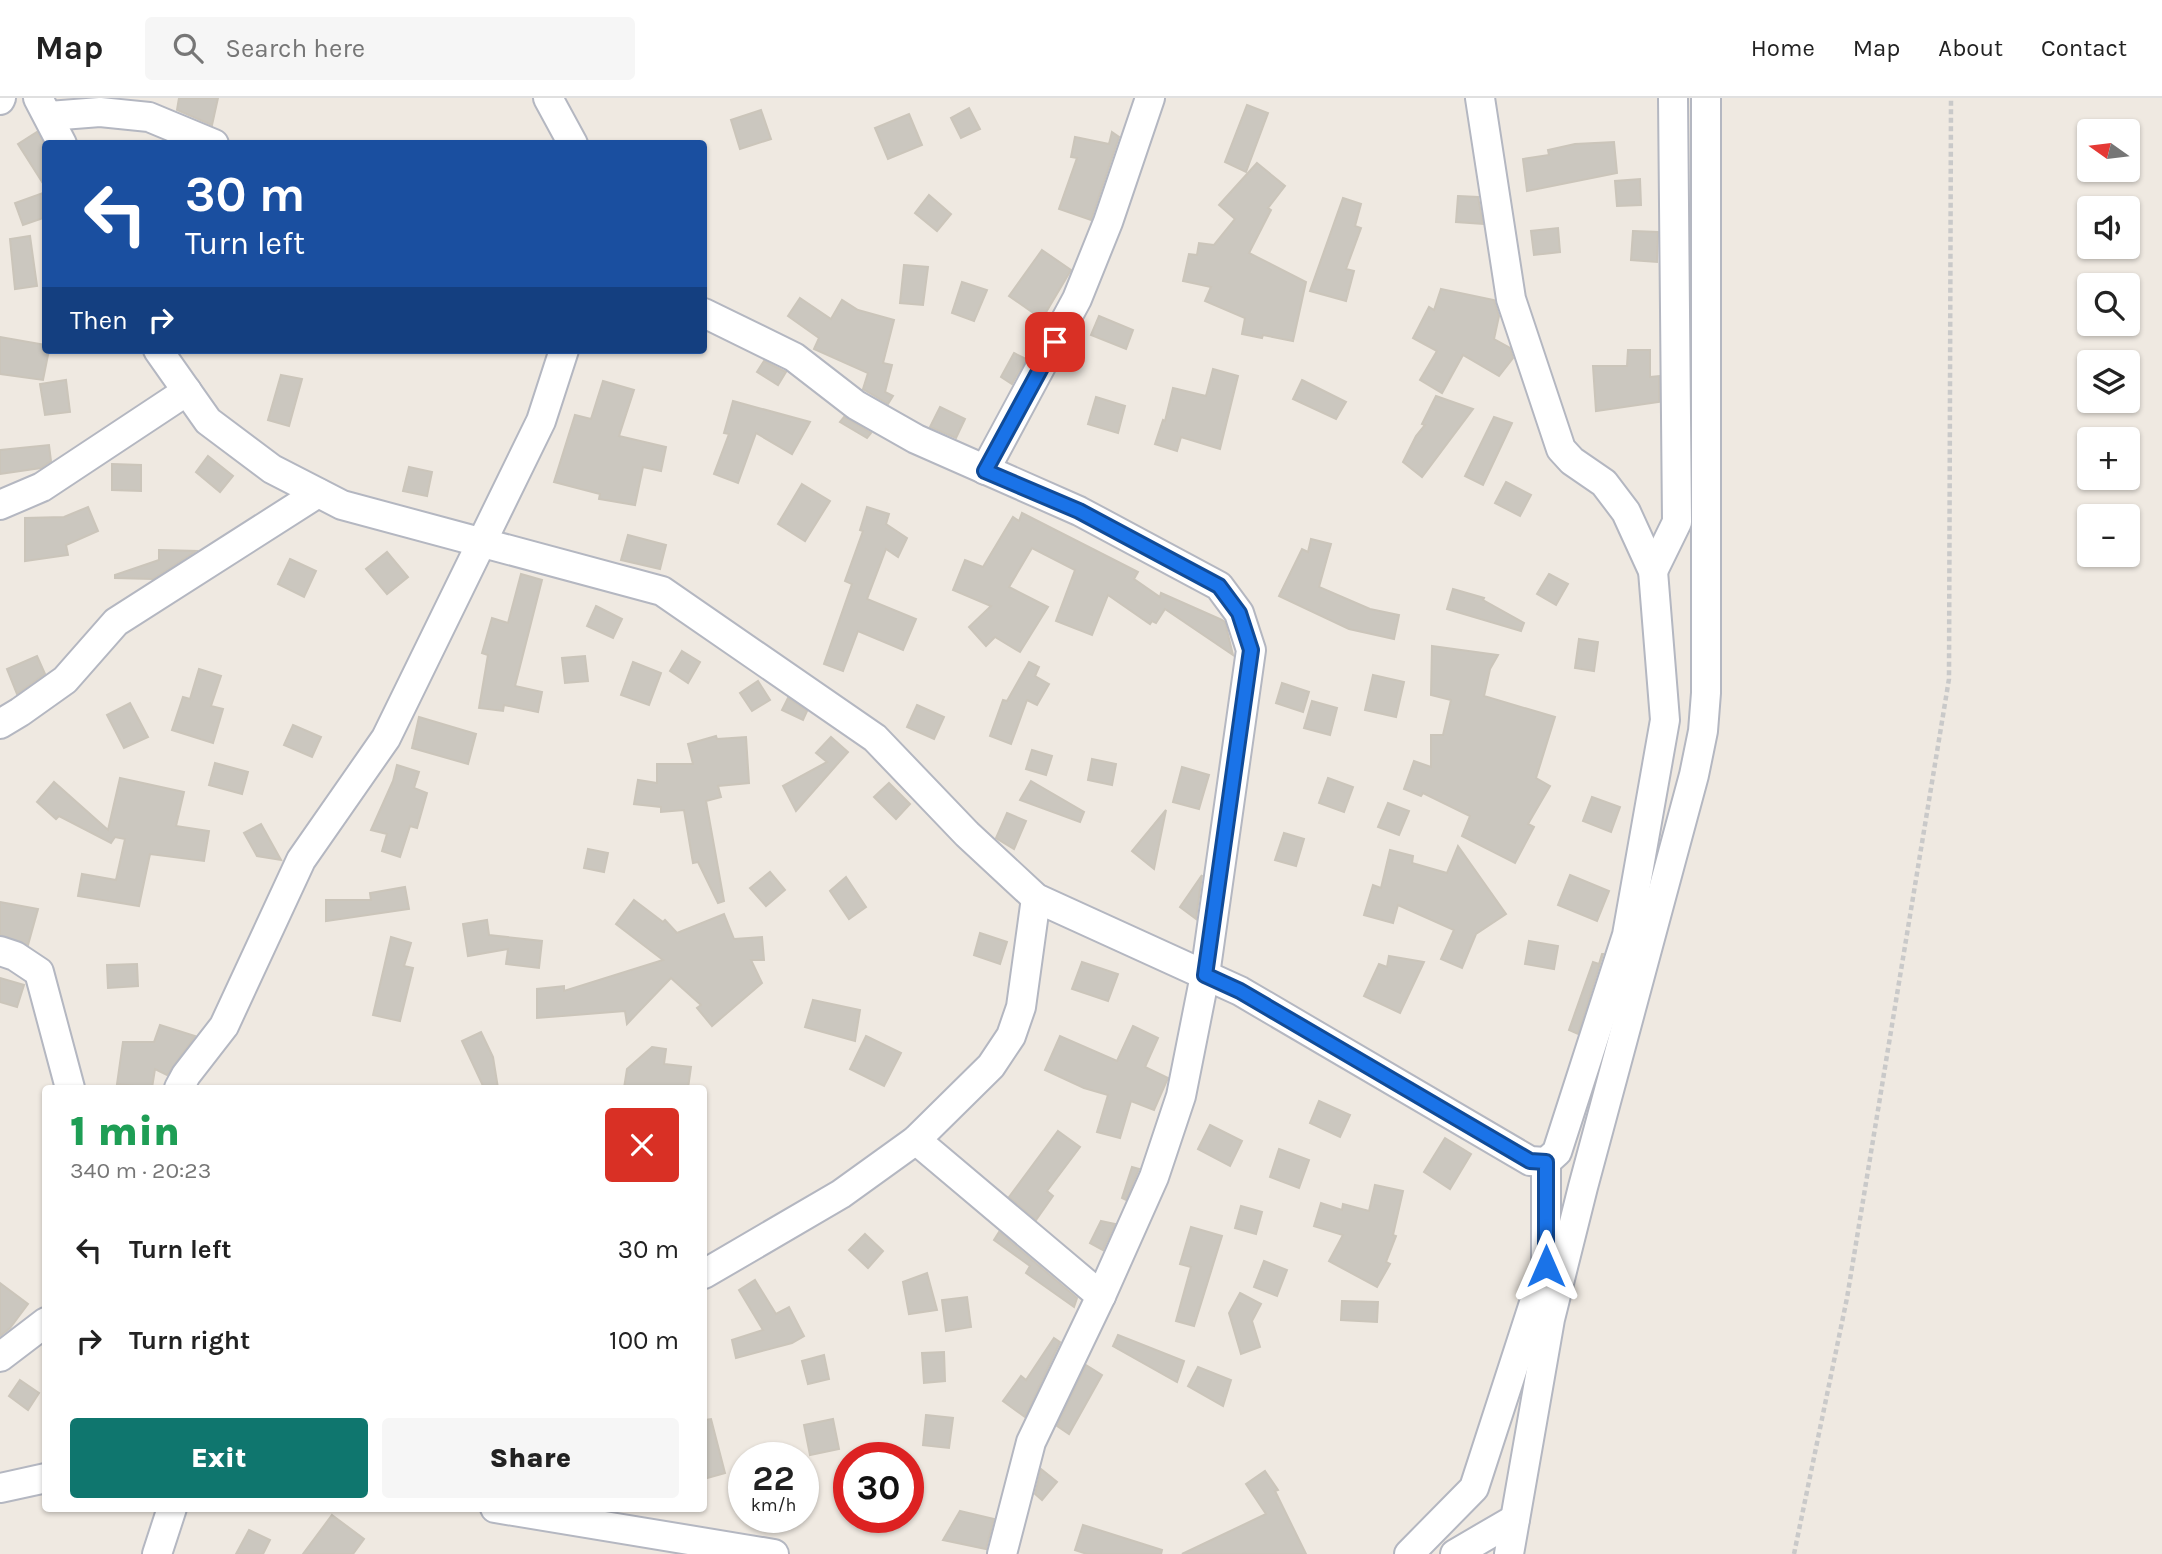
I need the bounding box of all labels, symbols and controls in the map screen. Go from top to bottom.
search box [145,17,635,80]
text: Map [35,29,103,67]
icon: search [169,29,207,67]
text: Search here [225,33,365,64]
text: Home [1751,34,1815,62]
text: Map [1853,34,1900,62]
text: About [1938,34,2003,62]
text: Contact [2041,34,2127,62]
north arrow [2077,119,2140,182]
map controls [2077,119,2140,567]
text: 30 m [185,166,305,223]
icon: left [70,168,161,259]
button: sound [2077,196,2140,259]
text: Turn left [185,225,305,262]
button: search [2077,273,2140,336]
icon: right [142,301,180,339]
text: Then [70,305,128,336]
pin [1025,312,1085,372]
icon: arrive [1036,323,1074,361]
button: layers [2077,350,2140,413]
button: + [2077,427,2140,490]
button: − [2077,504,2140,567]
text: 1 min [70,1106,180,1156]
button: close [605,1108,679,1182]
text: 340 m · 20:23 [70,1157,211,1184]
position arrow [1509,1229,1583,1303]
icon: left [70,1231,108,1269]
text: Turn left [129,1234,231,1265]
text: 30 m [618,1234,679,1265]
icon: right [70,1322,108,1360]
text: Turn right [129,1325,250,1356]
text: 100 m [609,1325,679,1356]
button: Exit [70,1418,368,1498]
button: Share [382,1418,679,1498]
speed limit sign: 30 [833,1442,924,1533]
text: 22 [752,1458,795,1499]
text: km/h [751,1494,796,1516]

